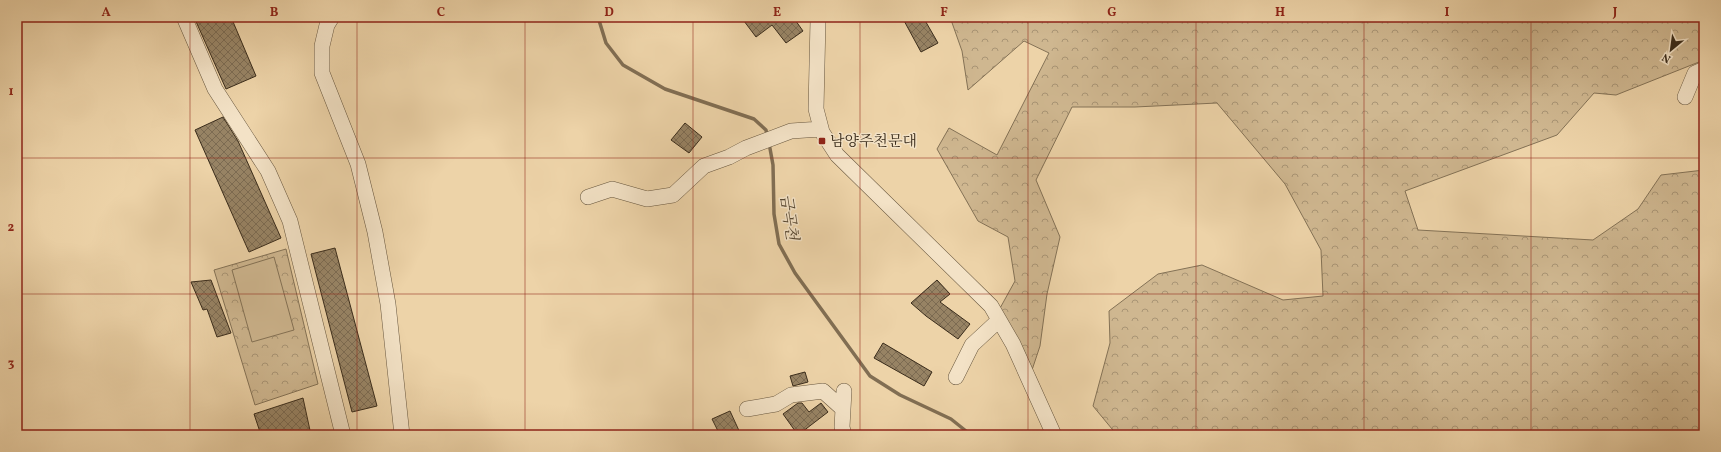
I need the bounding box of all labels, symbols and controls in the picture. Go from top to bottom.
text: A [101,4,111,22]
text: B [270,4,279,22]
text: C [437,4,445,22]
text: D [604,4,614,22]
text: E [773,4,781,22]
text: F [940,4,948,22]
text: G [1107,4,1117,22]
text: H [1275,4,1285,22]
text: I [1445,4,1450,22]
text: J [1612,4,1618,22]
north arrow [1651,30,1691,70]
text: N [1660,49,1674,66]
text: 1 [8,83,14,101]
place label: 남양주천문대 [830,132,917,153]
marker: 남양주천문대 [817,136,827,146]
water label: 금곡천 [774,193,802,243]
text: 2 [8,219,15,237]
text: 3 [8,355,15,373]

